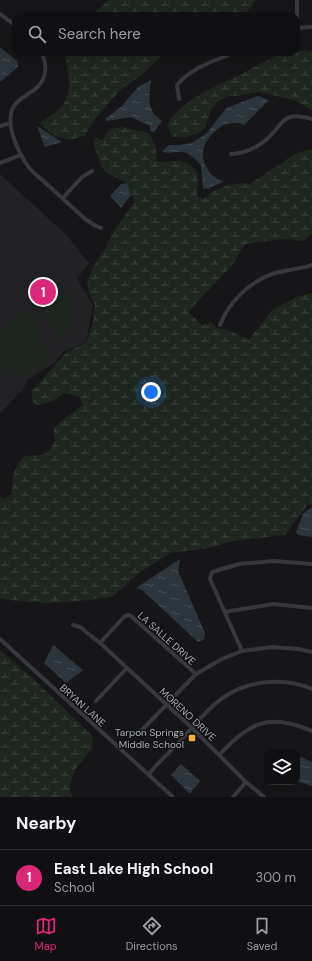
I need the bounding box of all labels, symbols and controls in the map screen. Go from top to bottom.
search box [12,12,300,56]
icon: search [26,23,48,45]
text: Search here [58,24,141,44]
pin: 1 [30,277,56,307]
your location [141,382,161,402]
street label: LA SALLE DRIVE [135,609,199,668]
street label: BRYAN LANE [57,681,109,730]
street label: MORENO DRIVE [157,685,219,744]
place label: Tarpon Springs Middle School [115,726,184,751]
marker: Tarpon Springs Middle School [187,733,197,743]
map controls [264,749,300,785]
button: layers [264,749,300,785]
text: Nearby [16,812,76,834]
text: East Lake High School [54,859,213,879]
text: 1 [27,869,31,886]
text: 300 m [255,869,296,886]
text: School [54,879,95,896]
tab: Map [35,915,57,953]
tab: Directions [126,915,178,953]
tab: Saved [247,915,277,953]

